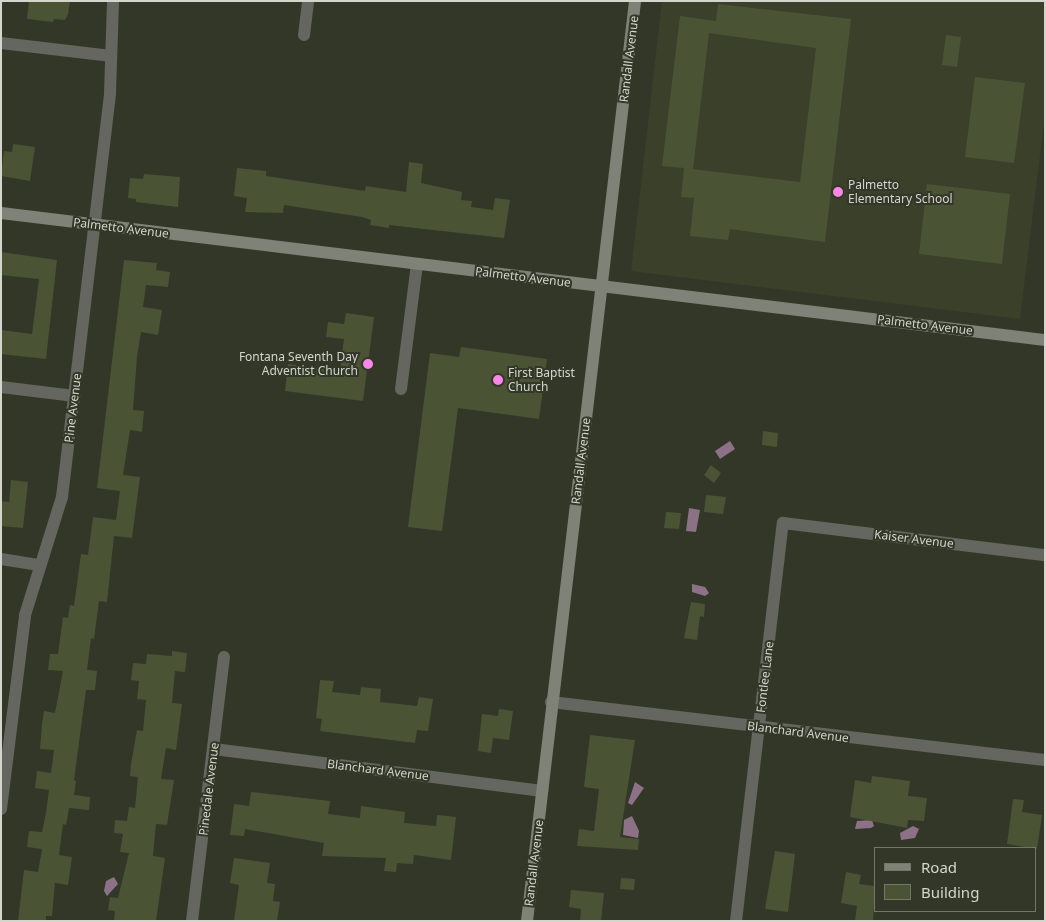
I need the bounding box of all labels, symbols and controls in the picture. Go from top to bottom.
street label: Randall Avenue [617,15,641,103]
place label: Palmetto Elementary School [848,178,953,206]
marker: Palmetto Elementary School [832,186,844,198]
street label: Palmetto Avenue [72,215,170,241]
street label: Palmetto Avenue [474,264,572,290]
street label: Palmetto Avenue [876,312,974,338]
place label: Fontana Seventh Day Adventist Church [239,350,358,378]
marker: Fontana Seventh Day Adventist Church [362,358,374,370]
place label: First Baptist Church [508,366,575,394]
street label: Pine Avenue [62,372,84,444]
marker: First Baptist Church [492,374,504,386]
street label: Randall Avenue [569,417,593,505]
street label: Kaiser Avenue [873,527,955,551]
street label: Fontlee Lane [753,640,777,714]
street label: Blanchard Avenue [746,719,850,745]
street label: Pinedale Avenue [196,742,222,836]
street label: Blanchard Avenue [326,757,430,783]
street label: Randall Avenue [522,819,546,907]
legend [874,847,1036,912]
text: Road [921,857,957,877]
text: Building [921,882,979,902]

